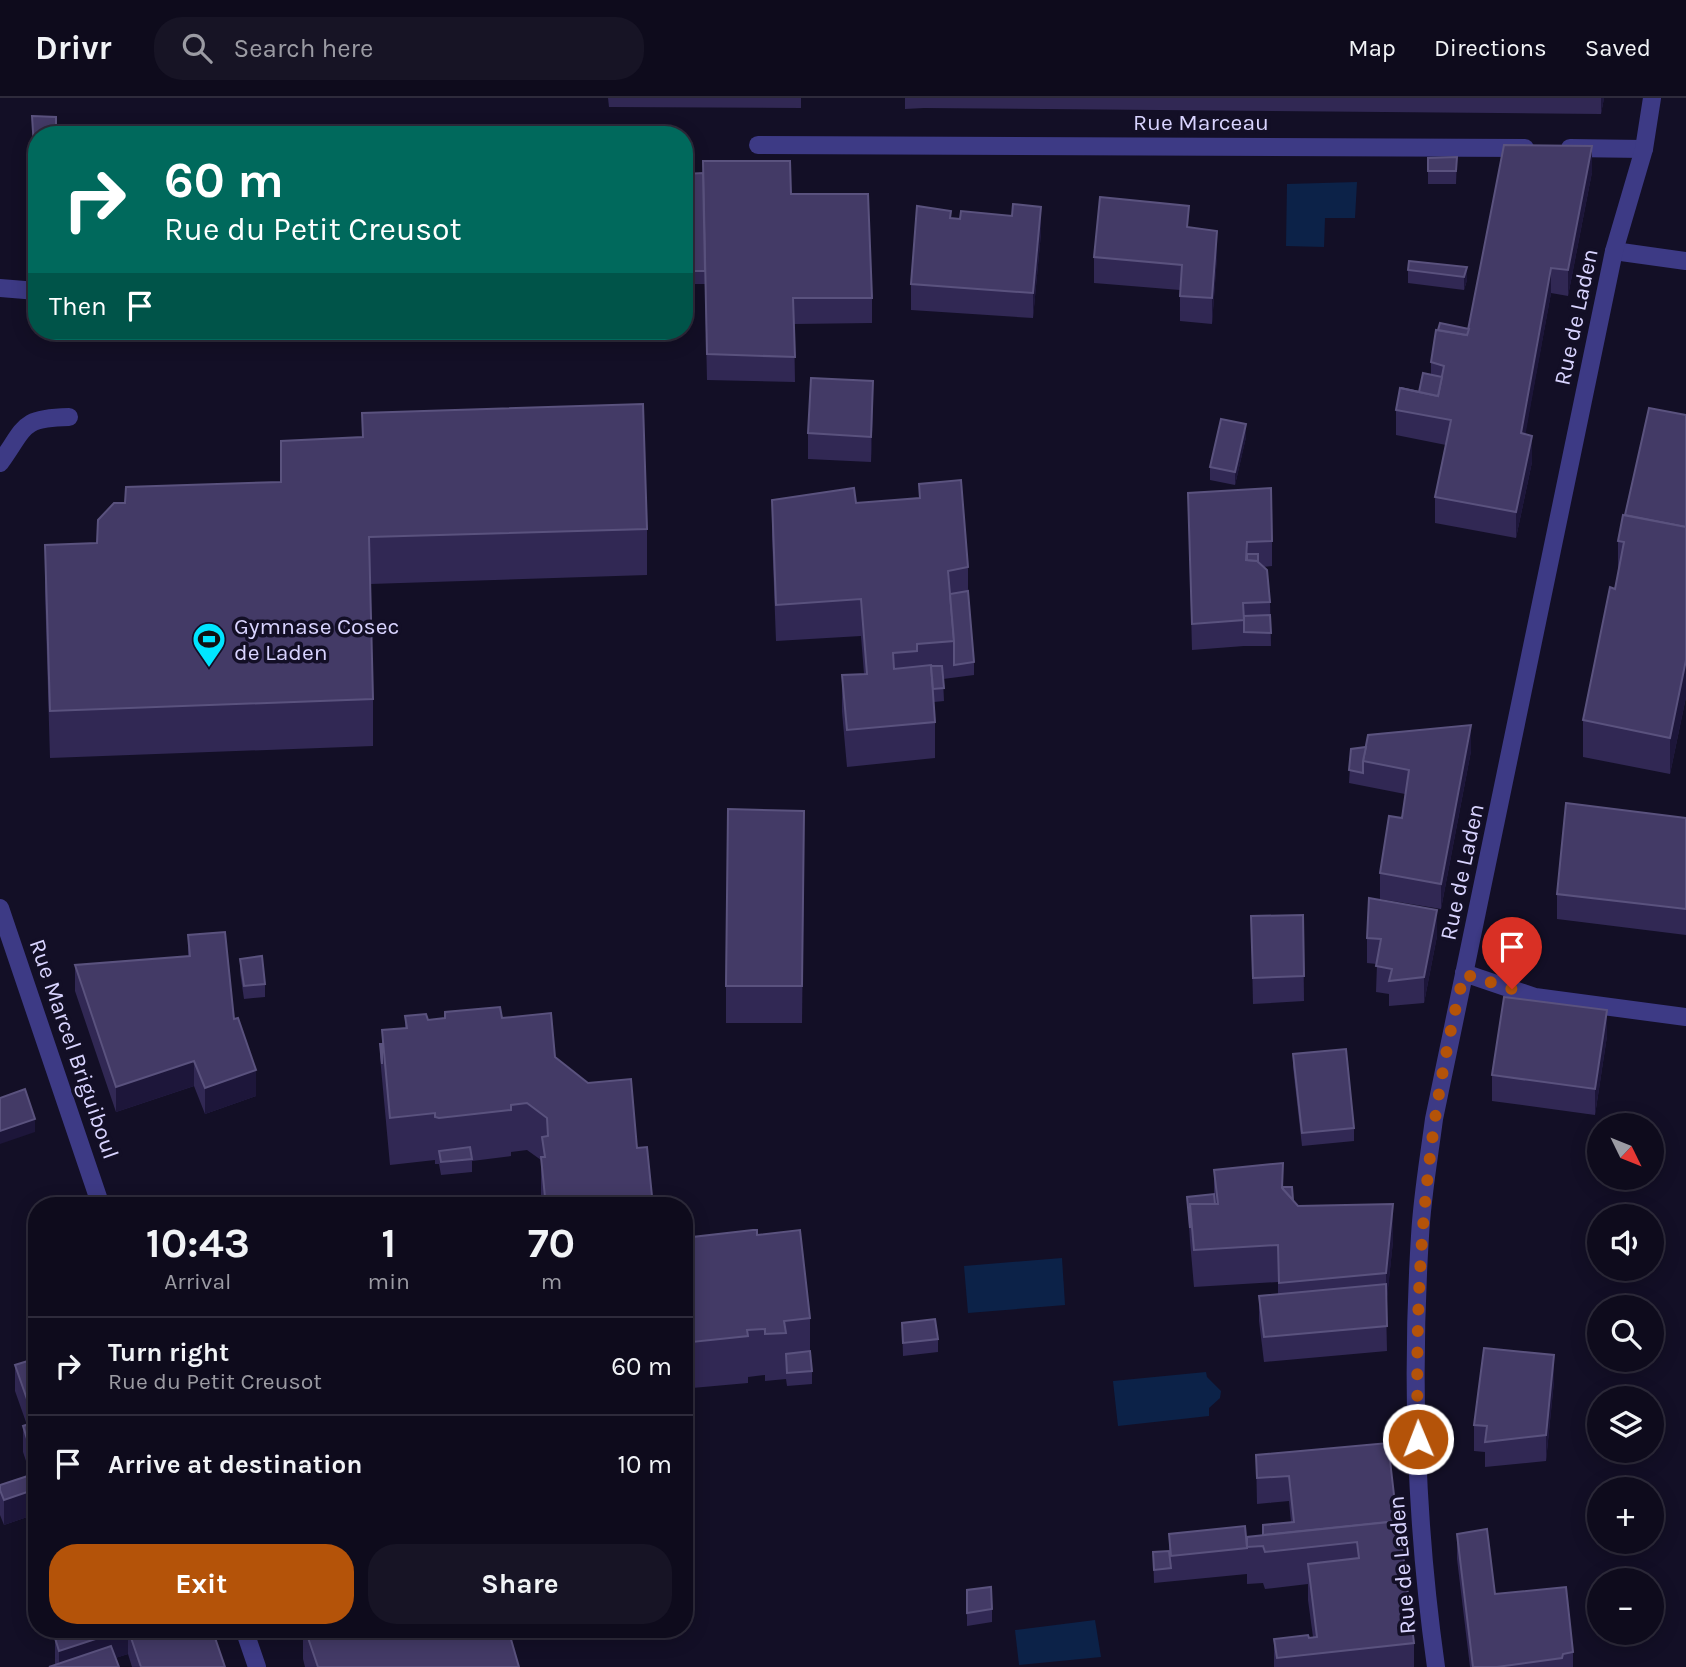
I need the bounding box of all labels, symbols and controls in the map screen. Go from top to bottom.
search box [154,17,644,80]
text: Drivr [35,29,112,67]
icon: search [178,29,216,67]
text: Search here [234,33,373,64]
text: Map [1348,34,1396,62]
text: Directions [1434,34,1547,62]
text: Saved [1585,34,1651,62]
street label: Rue Marceau [1133,109,1269,136]
text: 60 m [164,152,284,209]
icon: right [49,154,140,245]
text: Rue du Petit Creusot [164,211,462,248]
street label: Rue de Laden [1548,246,1604,388]
icon: arrive [121,287,159,325]
text: Then [49,291,107,322]
place label: Gymnase Cosec de Laden [234,613,399,666]
sports icon: Gymnase Cosec de Laden [190,620,228,669]
street label: Rue de Laden [1434,801,1490,943]
pin [1482,917,1542,989]
icon: arrive [1493,928,1531,966]
street label: Rue Marcel Briguiboul [24,935,124,1163]
north arrow [1587,1113,1664,1190]
map controls [1587,1113,1664,1645]
button: sound [1587,1204,1664,1281]
text: 10:43 [146,1218,250,1268]
text: 1 [381,1218,396,1268]
text: 70 [528,1218,575,1268]
text: Arrival [164,1268,231,1295]
text: min [368,1268,410,1295]
text: m [541,1268,562,1295]
button: search [1587,1295,1664,1372]
text: Turn right [108,1337,229,1368]
icon: right [49,1347,87,1385]
text: 60 m [611,1351,672,1382]
text: Rue du Petit Creusot [108,1368,322,1395]
button: layers [1587,1386,1664,1463]
position arrow [1381,1402,1455,1476]
icon: arrive [49,1445,87,1483]
text: Arrive at destination [108,1449,362,1480]
text: 10 m [617,1449,672,1480]
button: + [1587,1477,1664,1554]
street label: Rue de Laden [1382,1495,1422,1635]
button: Exit [49,1544,354,1624]
button: Share [368,1544,672,1624]
button: − [1587,1568,1664,1645]

